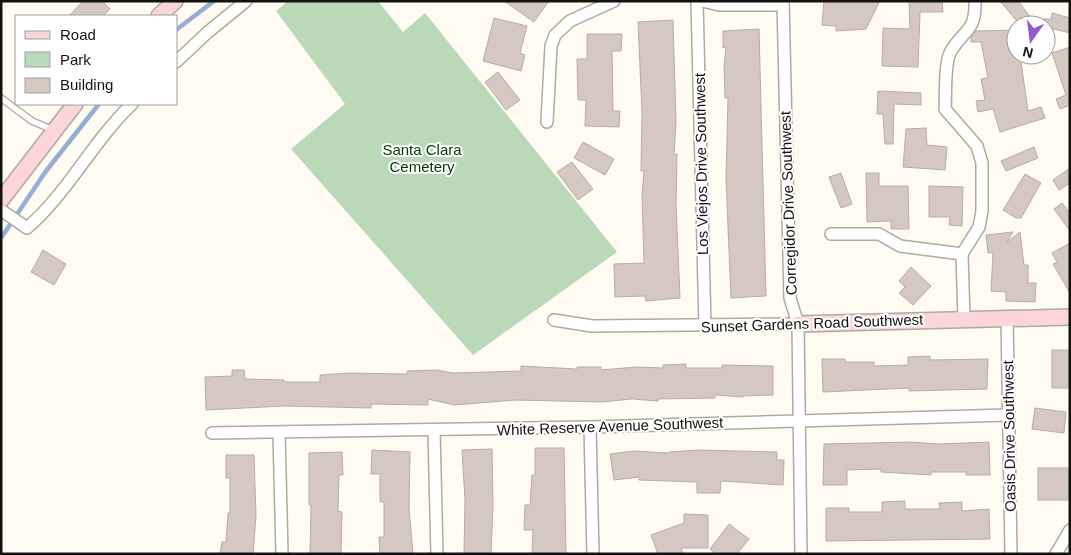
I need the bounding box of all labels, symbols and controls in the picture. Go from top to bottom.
legend [15,15,178,105]
north arrow [1006,15,1056,65]
text: Road [60,26,96,43]
text: N [1021,44,1035,62]
text: Park [60,51,91,68]
street label: Los Viejos Drive Southwest [691,72,711,255]
text: Building [60,76,113,93]
street label: Corregidor Drive Southwest [776,110,800,295]
park label: Santa Clara Cemetery [382,141,462,175]
street label: Sunset Gardens Road Southwest [700,311,924,335]
street label: Oasis Drive Southwest [999,359,1019,512]
street label: White Reserve Avenue Southwest [497,414,724,438]

